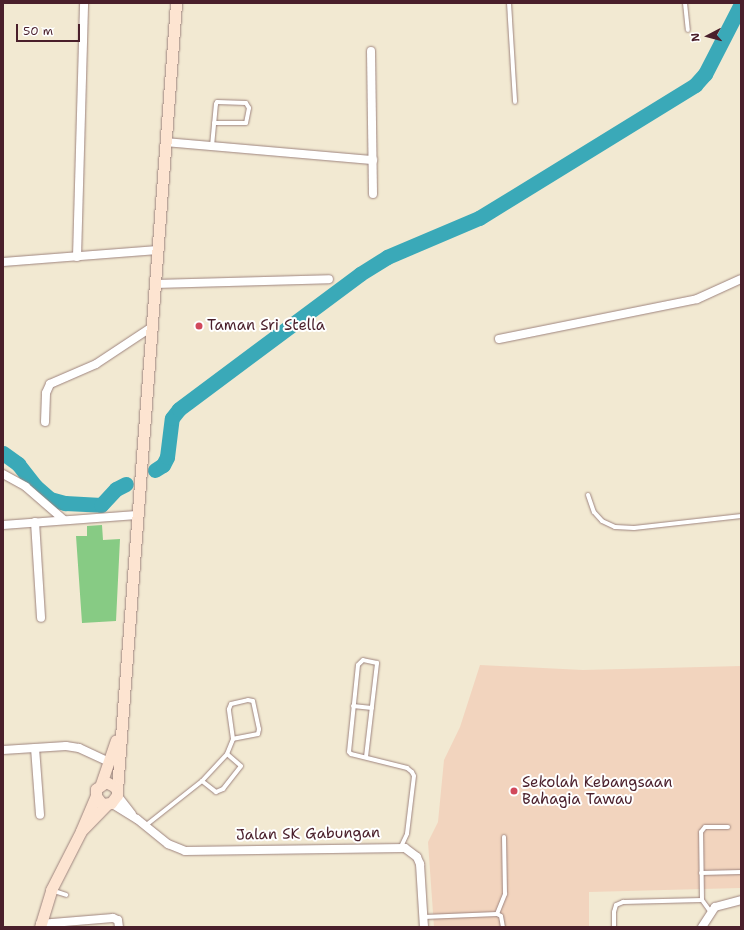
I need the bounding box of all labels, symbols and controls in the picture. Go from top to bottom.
scale bar [18,16,82,42]
north arrow [688,16,728,56]
text: 50 m [23,23,53,39]
text: N [688,32,703,42]
place label: Taman Sri Stella [207,317,325,335]
marker: Taman Sri Stella [194,321,204,331]
place label: Sekolah Kebangsaan Bahagia Tawau [522,773,672,808]
marker: Sekolah Kebangsaan Bahagia Tawau [509,786,519,796]
street label: Jalan SK Gabungan [236,824,380,844]

